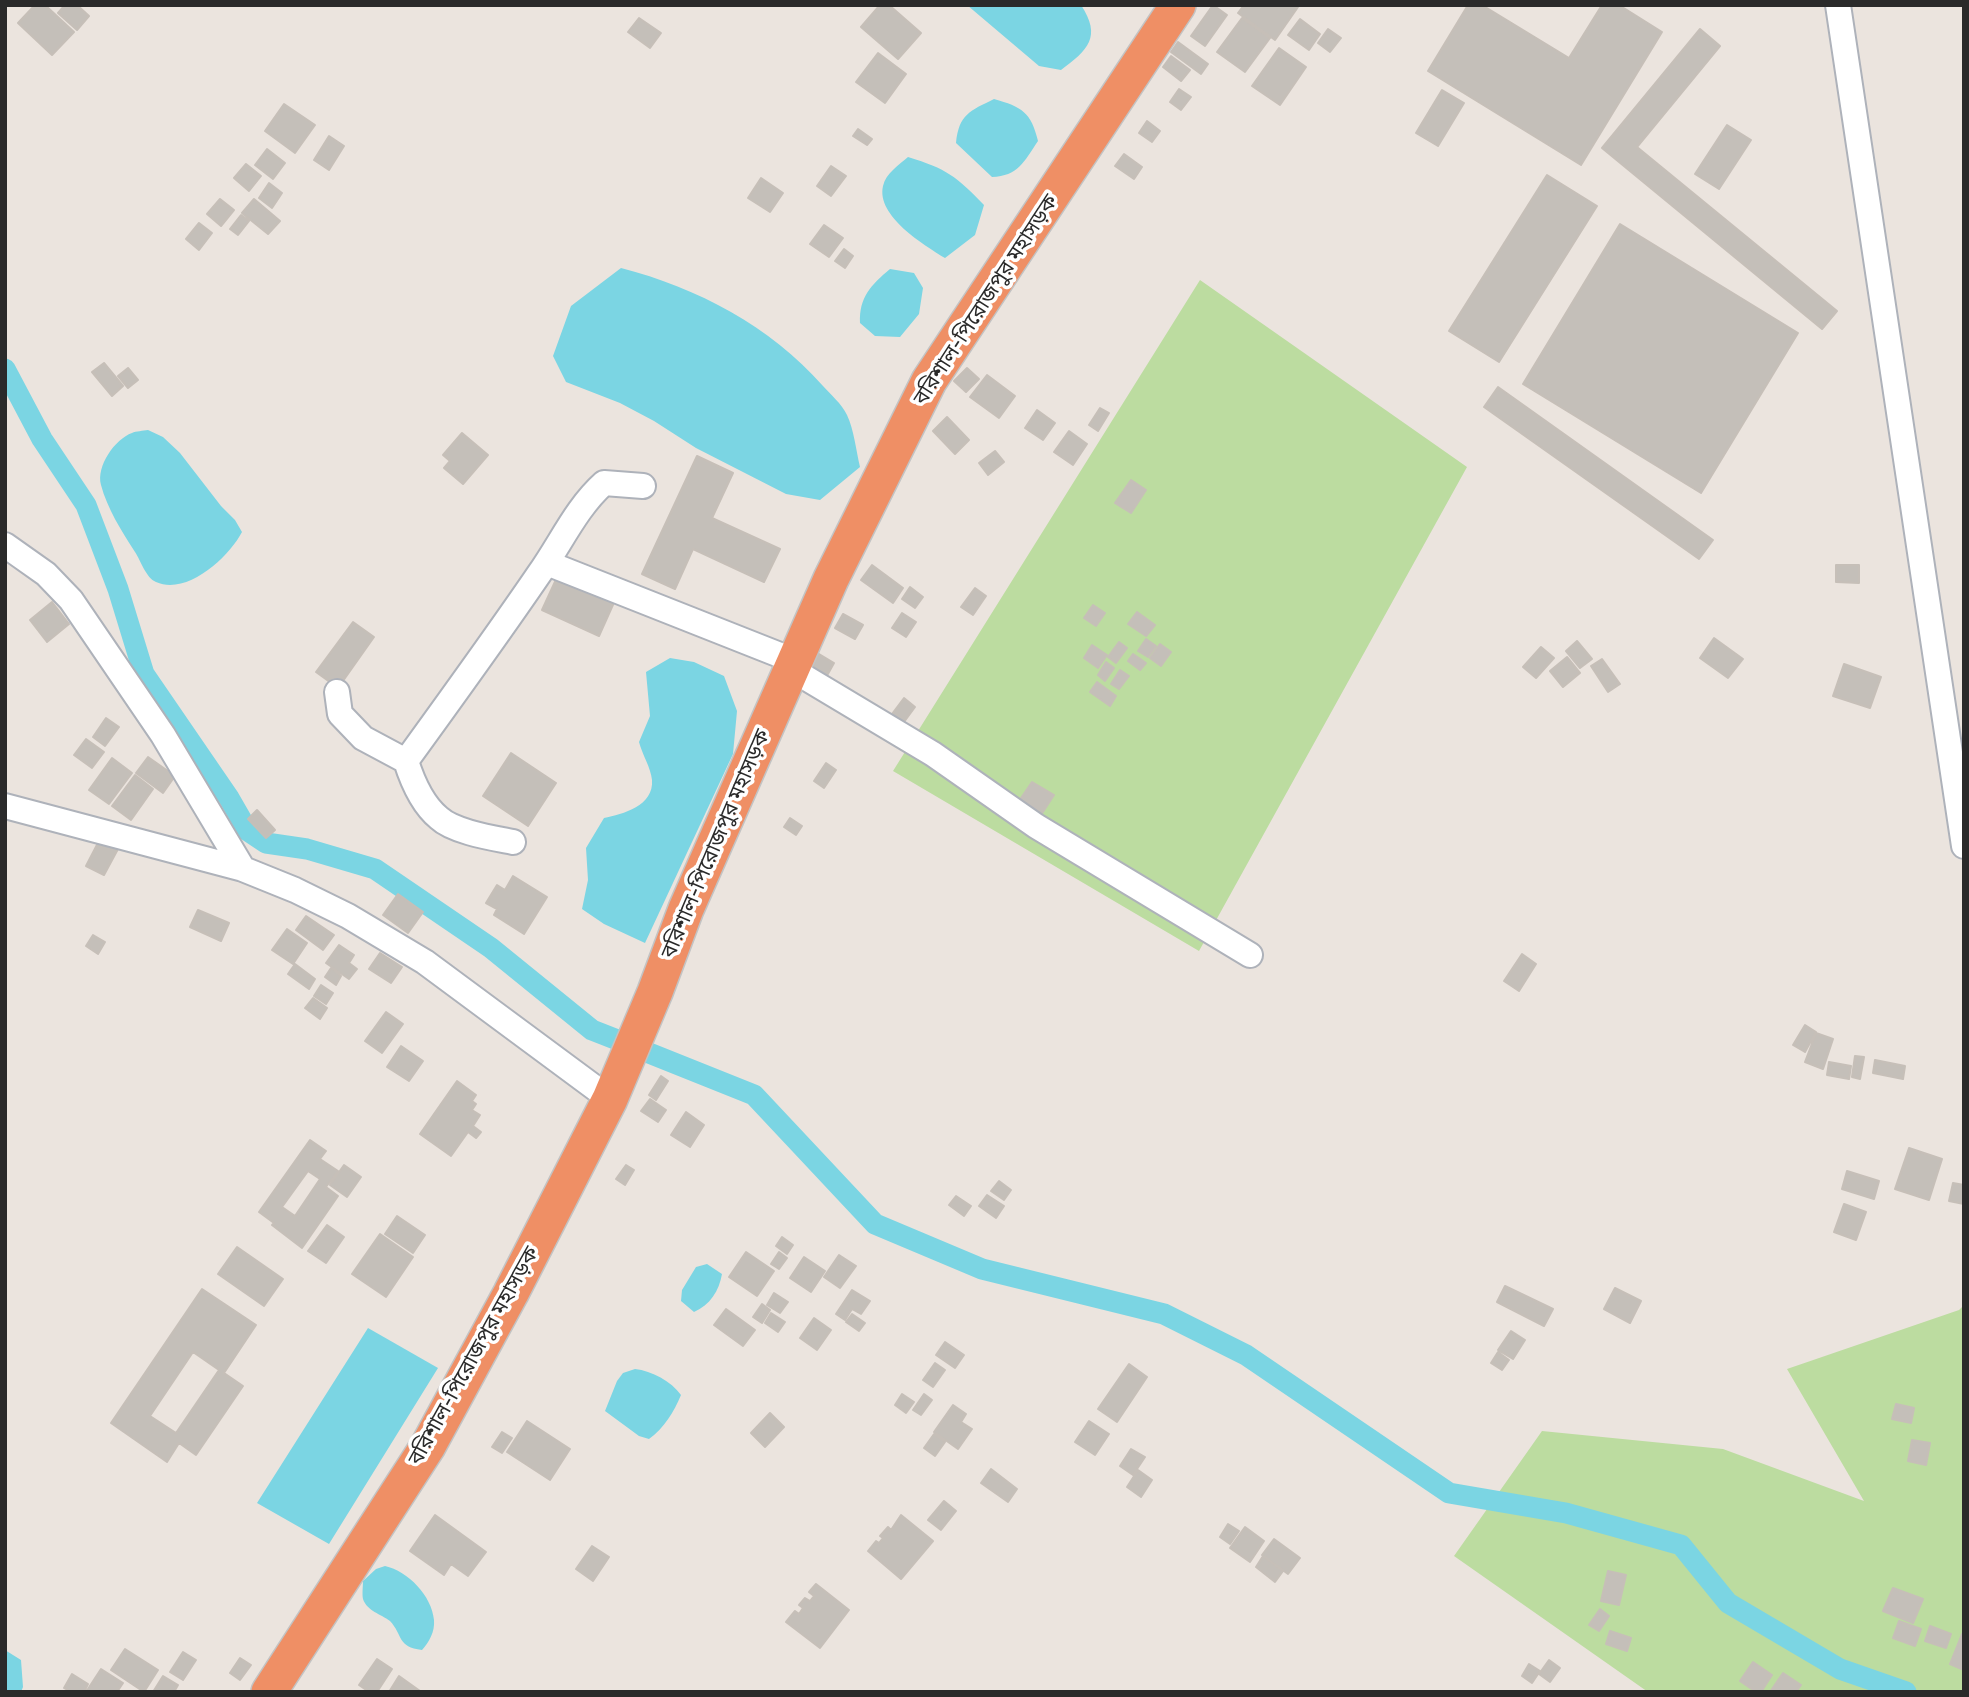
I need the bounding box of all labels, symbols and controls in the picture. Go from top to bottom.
street label: বরিশাল-পিরোজপুর মহাসড়ক [908,190,1064,410]
street label: বরিশাল-পিরোজপুর মহাসড়ক [656,726,776,962]
street label: বরিশাল-পিরোজপুর মহাসড়ক [403,1242,545,1470]

